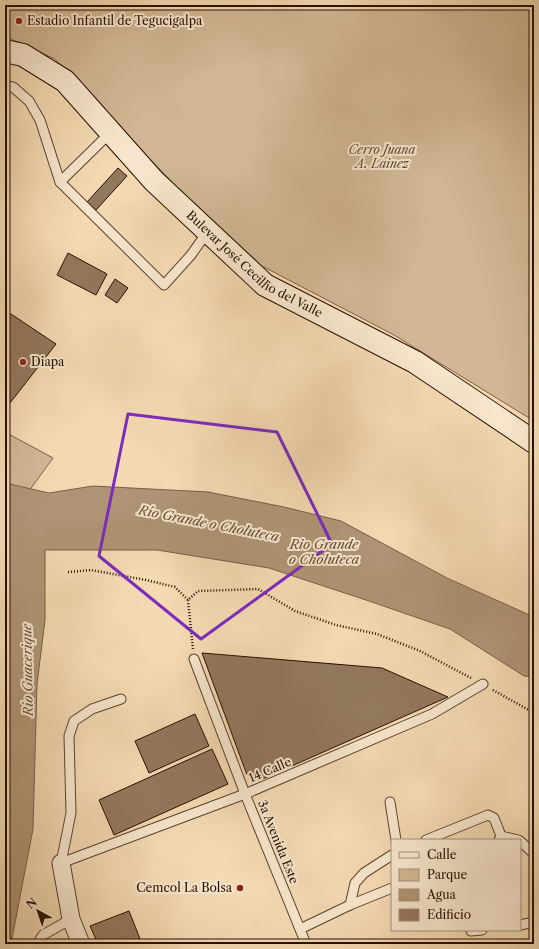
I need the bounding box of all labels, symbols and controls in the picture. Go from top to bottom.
place label: Estadio Infantil de Tegucigalpa [27,13,203,28]
marker: Estadio Infantil de Tegucigalpa [14,16,24,26]
park label: Cerro Juana A. Lainez [349,142,416,171]
street label: Bulevar José Cecillio del Valle [184,207,325,320]
place label: Diapa [31,354,65,369]
marker: Diapa [18,357,28,367]
water label: Río Grande o Choluteca [136,501,281,545]
water label: Rio Grande o Choluteca [289,536,360,567]
water label: Río Guacerique [18,623,36,717]
street label: 14 Calle [246,754,294,785]
street label: 3a Avenida Este [255,798,302,886]
legend [391,839,521,931]
text: Calle [427,847,457,862]
text: Parque [427,867,468,882]
place label: Cemcol La Bolsa [136,880,233,895]
marker: Cemcol La Bolsa [235,883,245,893]
text: Agua [426,887,457,902]
north arrow [18,891,58,931]
text: N [23,895,40,912]
text: Edificio [427,907,471,922]

